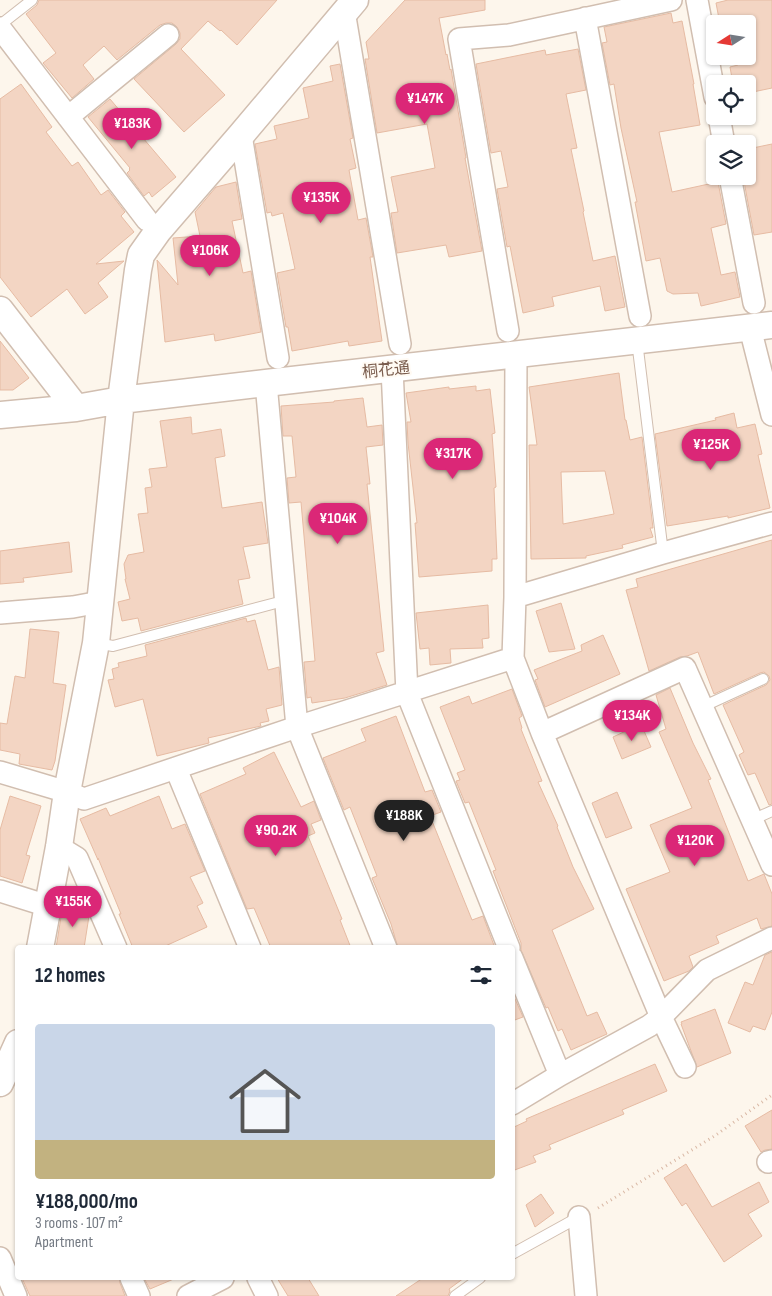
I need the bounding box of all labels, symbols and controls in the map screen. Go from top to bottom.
north arrow [706,15,756,65]
map controls [706,15,756,185]
button: locate [706,75,756,125]
pin: ¥147K [390,82,460,125]
text: ¥147K [407,89,443,108]
pin: ¥183K [97,108,167,150]
text: ¥183K [113,114,151,133]
button: layers [706,135,756,185]
pin: ¥135K [286,182,356,224]
text: ¥135K [303,188,339,207]
pin: ¥106K [175,234,245,277]
text: ¥106K [191,241,229,260]
street label: 桐花通 [361,359,411,382]
pin: ¥125K [676,428,746,471]
text: ¥125K [693,435,729,454]
pin: ¥317K [418,438,488,480]
text: ¥317K [435,444,471,463]
pin: ¥104K [303,502,373,545]
text: ¥104K [319,509,357,528]
pin: ¥134K [597,700,667,742]
text: ¥134K [613,706,651,725]
pin: ¥188K [369,800,439,842]
text: ¥188K [385,806,423,825]
pin: ¥90.2K [235,814,317,857]
text: ¥90.2K [255,821,297,840]
pin: ¥120K [660,824,730,867]
text: ¥120K [676,831,714,850]
pin: ¥155K [38,886,108,928]
text: ¥155K [55,892,91,911]
icon: filters [467,961,495,989]
text: 12 homes [35,963,105,988]
icon: home [220,1056,310,1146]
text: ¥188,000/mo [35,1189,138,1214]
text: 3 rooms · 107 m² [35,1214,123,1233]
text: Apartment [35,1233,93,1252]

